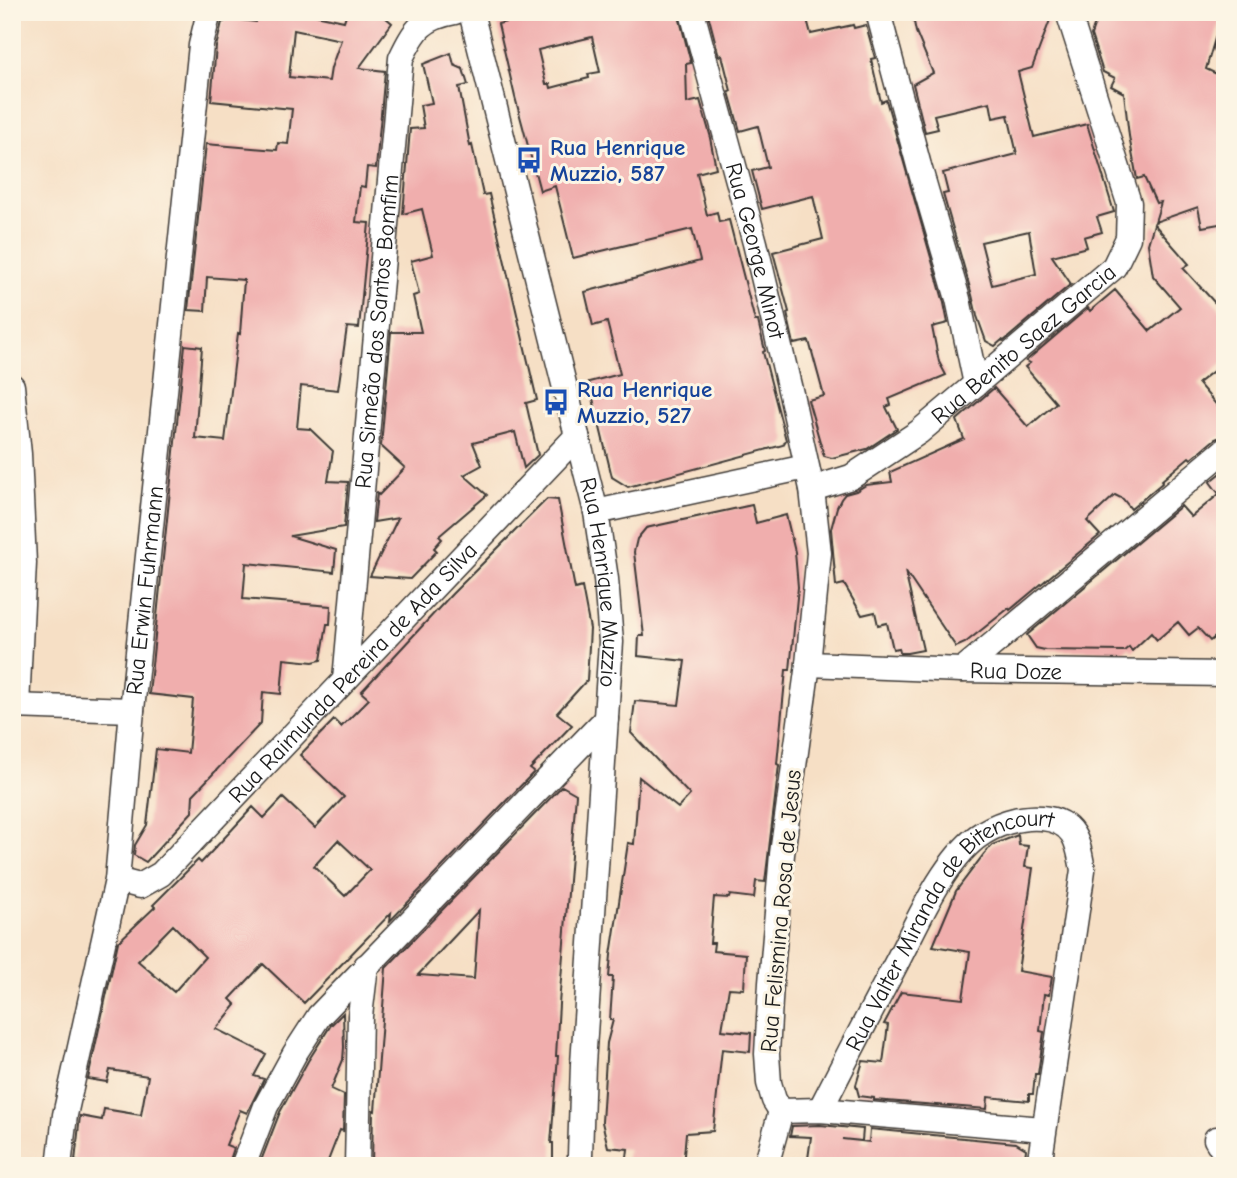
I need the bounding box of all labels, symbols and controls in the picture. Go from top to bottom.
place label: Rua Henrique Muzzio, 587 [550,134,685,187]
bus stop icon: Rua Henrique Muzzio, 587 [514,145,544,175]
street label: Rua George Minot [720,159,791,343]
street label: Rua Simeão dos Santos Bomfim [349,173,404,490]
street label: Rua Benito Saez Garcia [926,258,1121,429]
place label: Rua Henrique Muzzio, 527 [577,376,712,429]
bus stop icon: Rua Henrique Muzzio, 527 [541,387,571,417]
street label: Rua Henrique Muzzio [574,475,625,688]
street label: Rua Erwin Fuhrmann [120,484,169,696]
street label: Rua Raimunda Pereira de Ada Silva [223,537,482,808]
street label: Rua Doze [970,657,1062,685]
street label: Rua Felismina Rosa de Jesus [755,769,807,1053]
street label: Rua Valter Miranda de Bitencourt [839,804,1058,1055]

